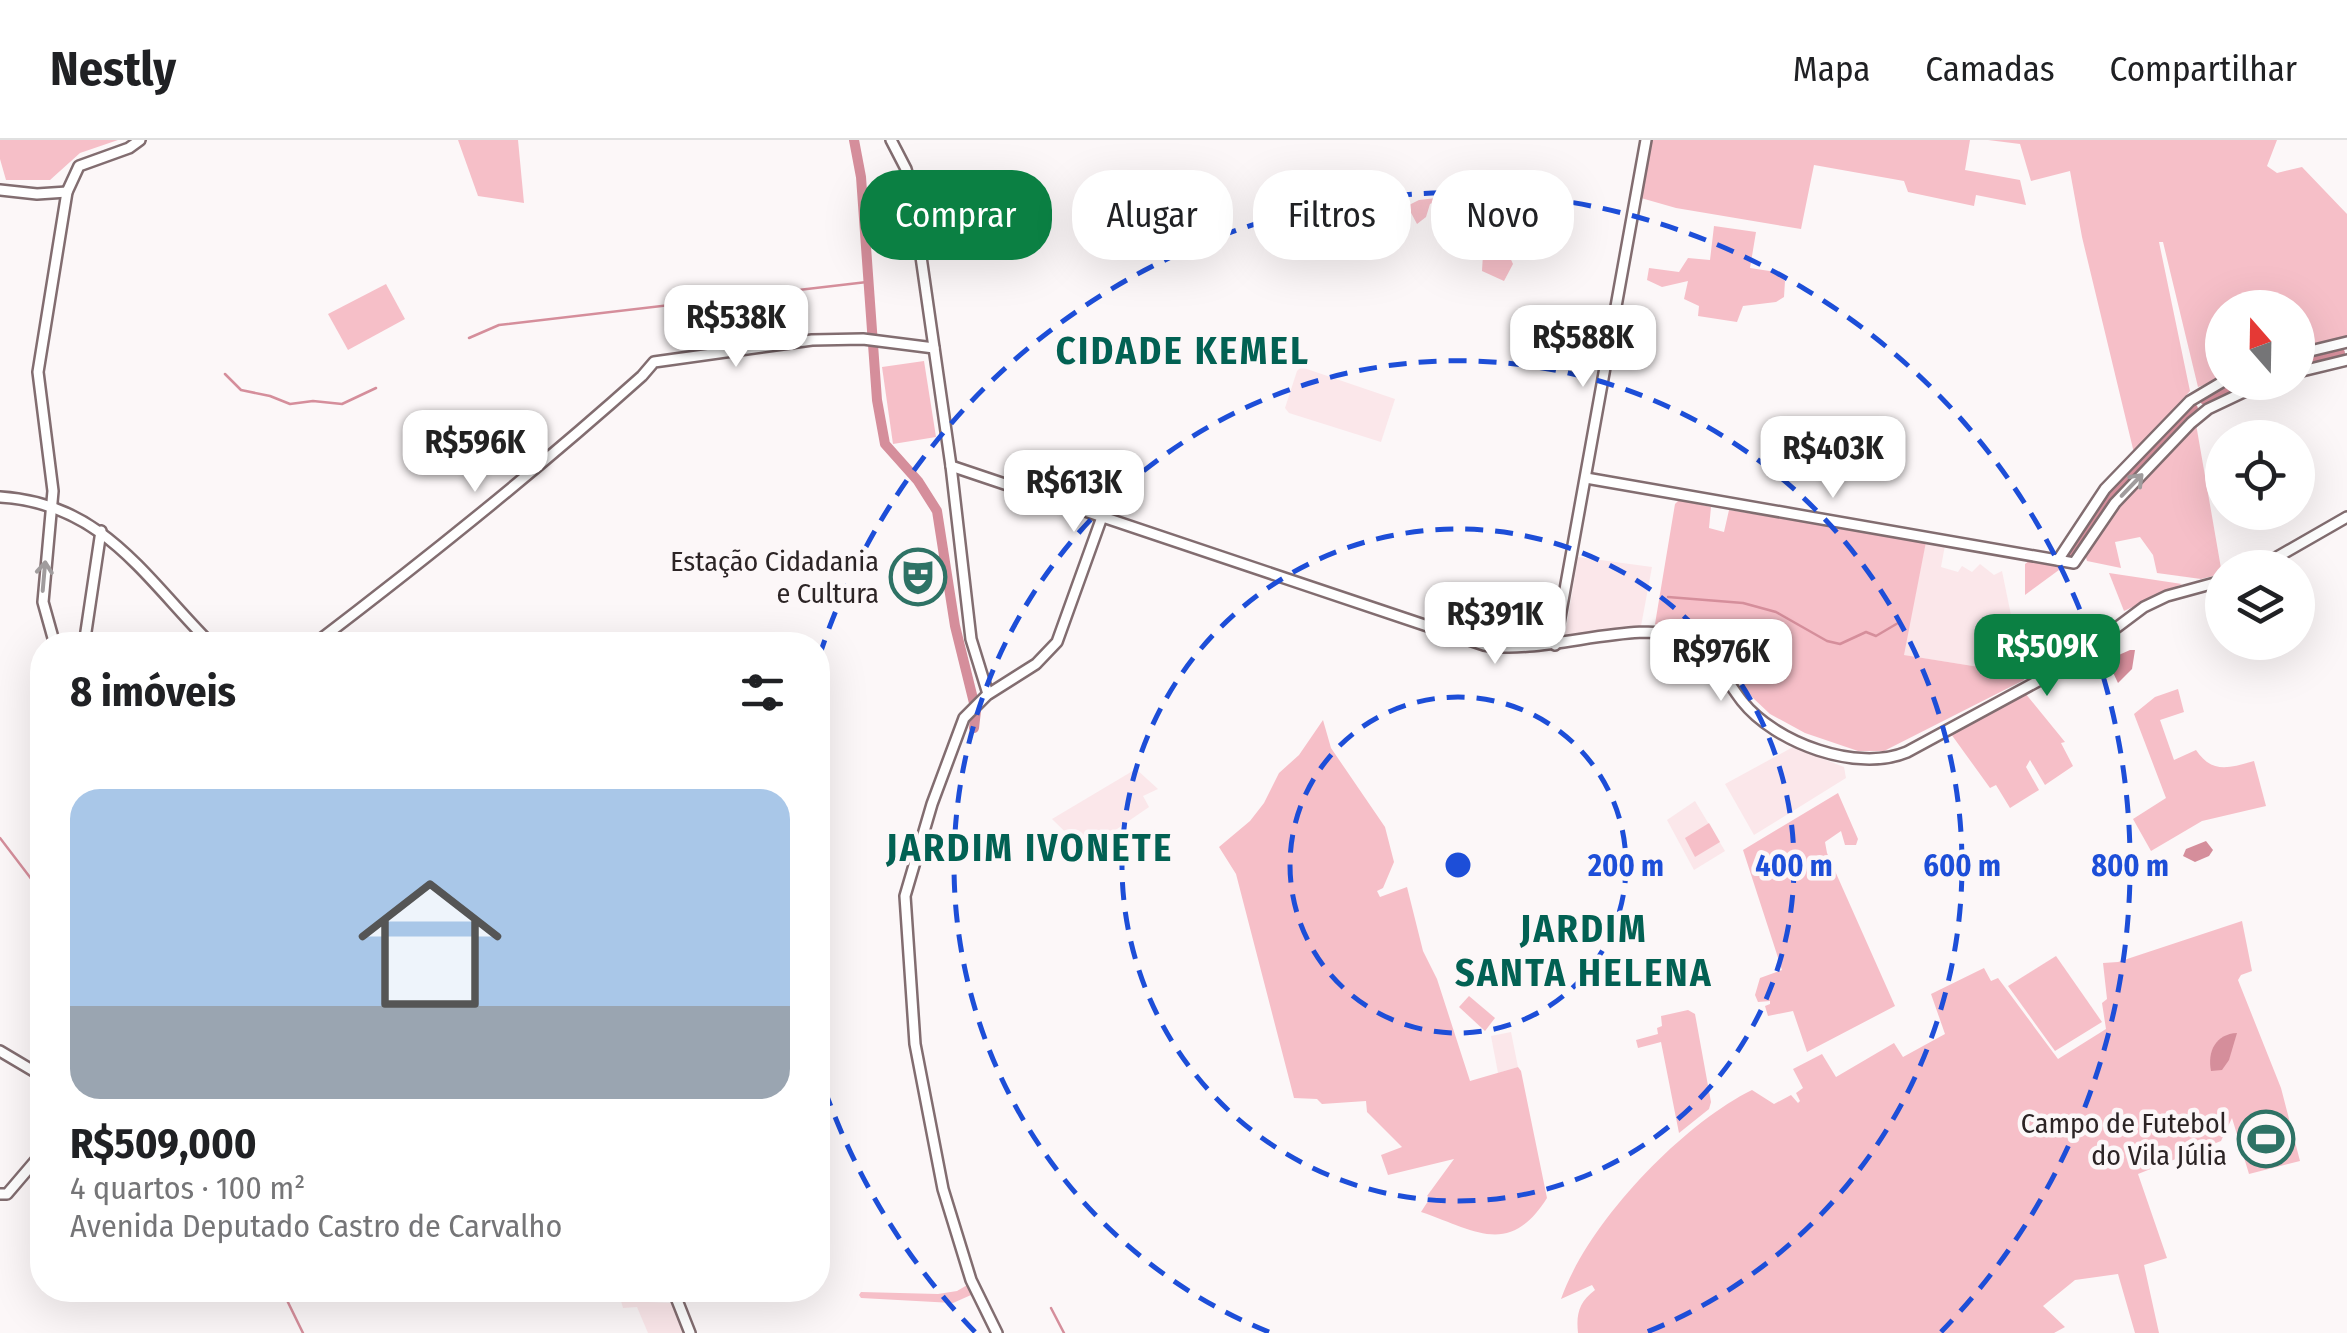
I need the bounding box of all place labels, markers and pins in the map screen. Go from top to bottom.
pin: R$538K [655,285,817,370]
pin: R$588K [1502,305,1664,390]
pin: R$596K [394,410,556,495]
pin: R$403K [1752,416,1914,501]
pin: R$613K [993,450,1155,535]
place label: Estação Cidadania e Cultura [670,545,879,610]
theatre icon: Estação Cidadania e Cultura [888,547,948,607]
pin: R$391K [1414,582,1576,667]
pin: R$509K [1966,614,2128,699]
pin: R$976K [1640,619,1802,704]
centre of rings [1440,847,1476,883]
place label: Campo de Futebol do Vila Júlia [2021,1107,2227,1172]
sports icon: Campo de Futebol do Vila Júlia [2236,1109,2296,1169]

